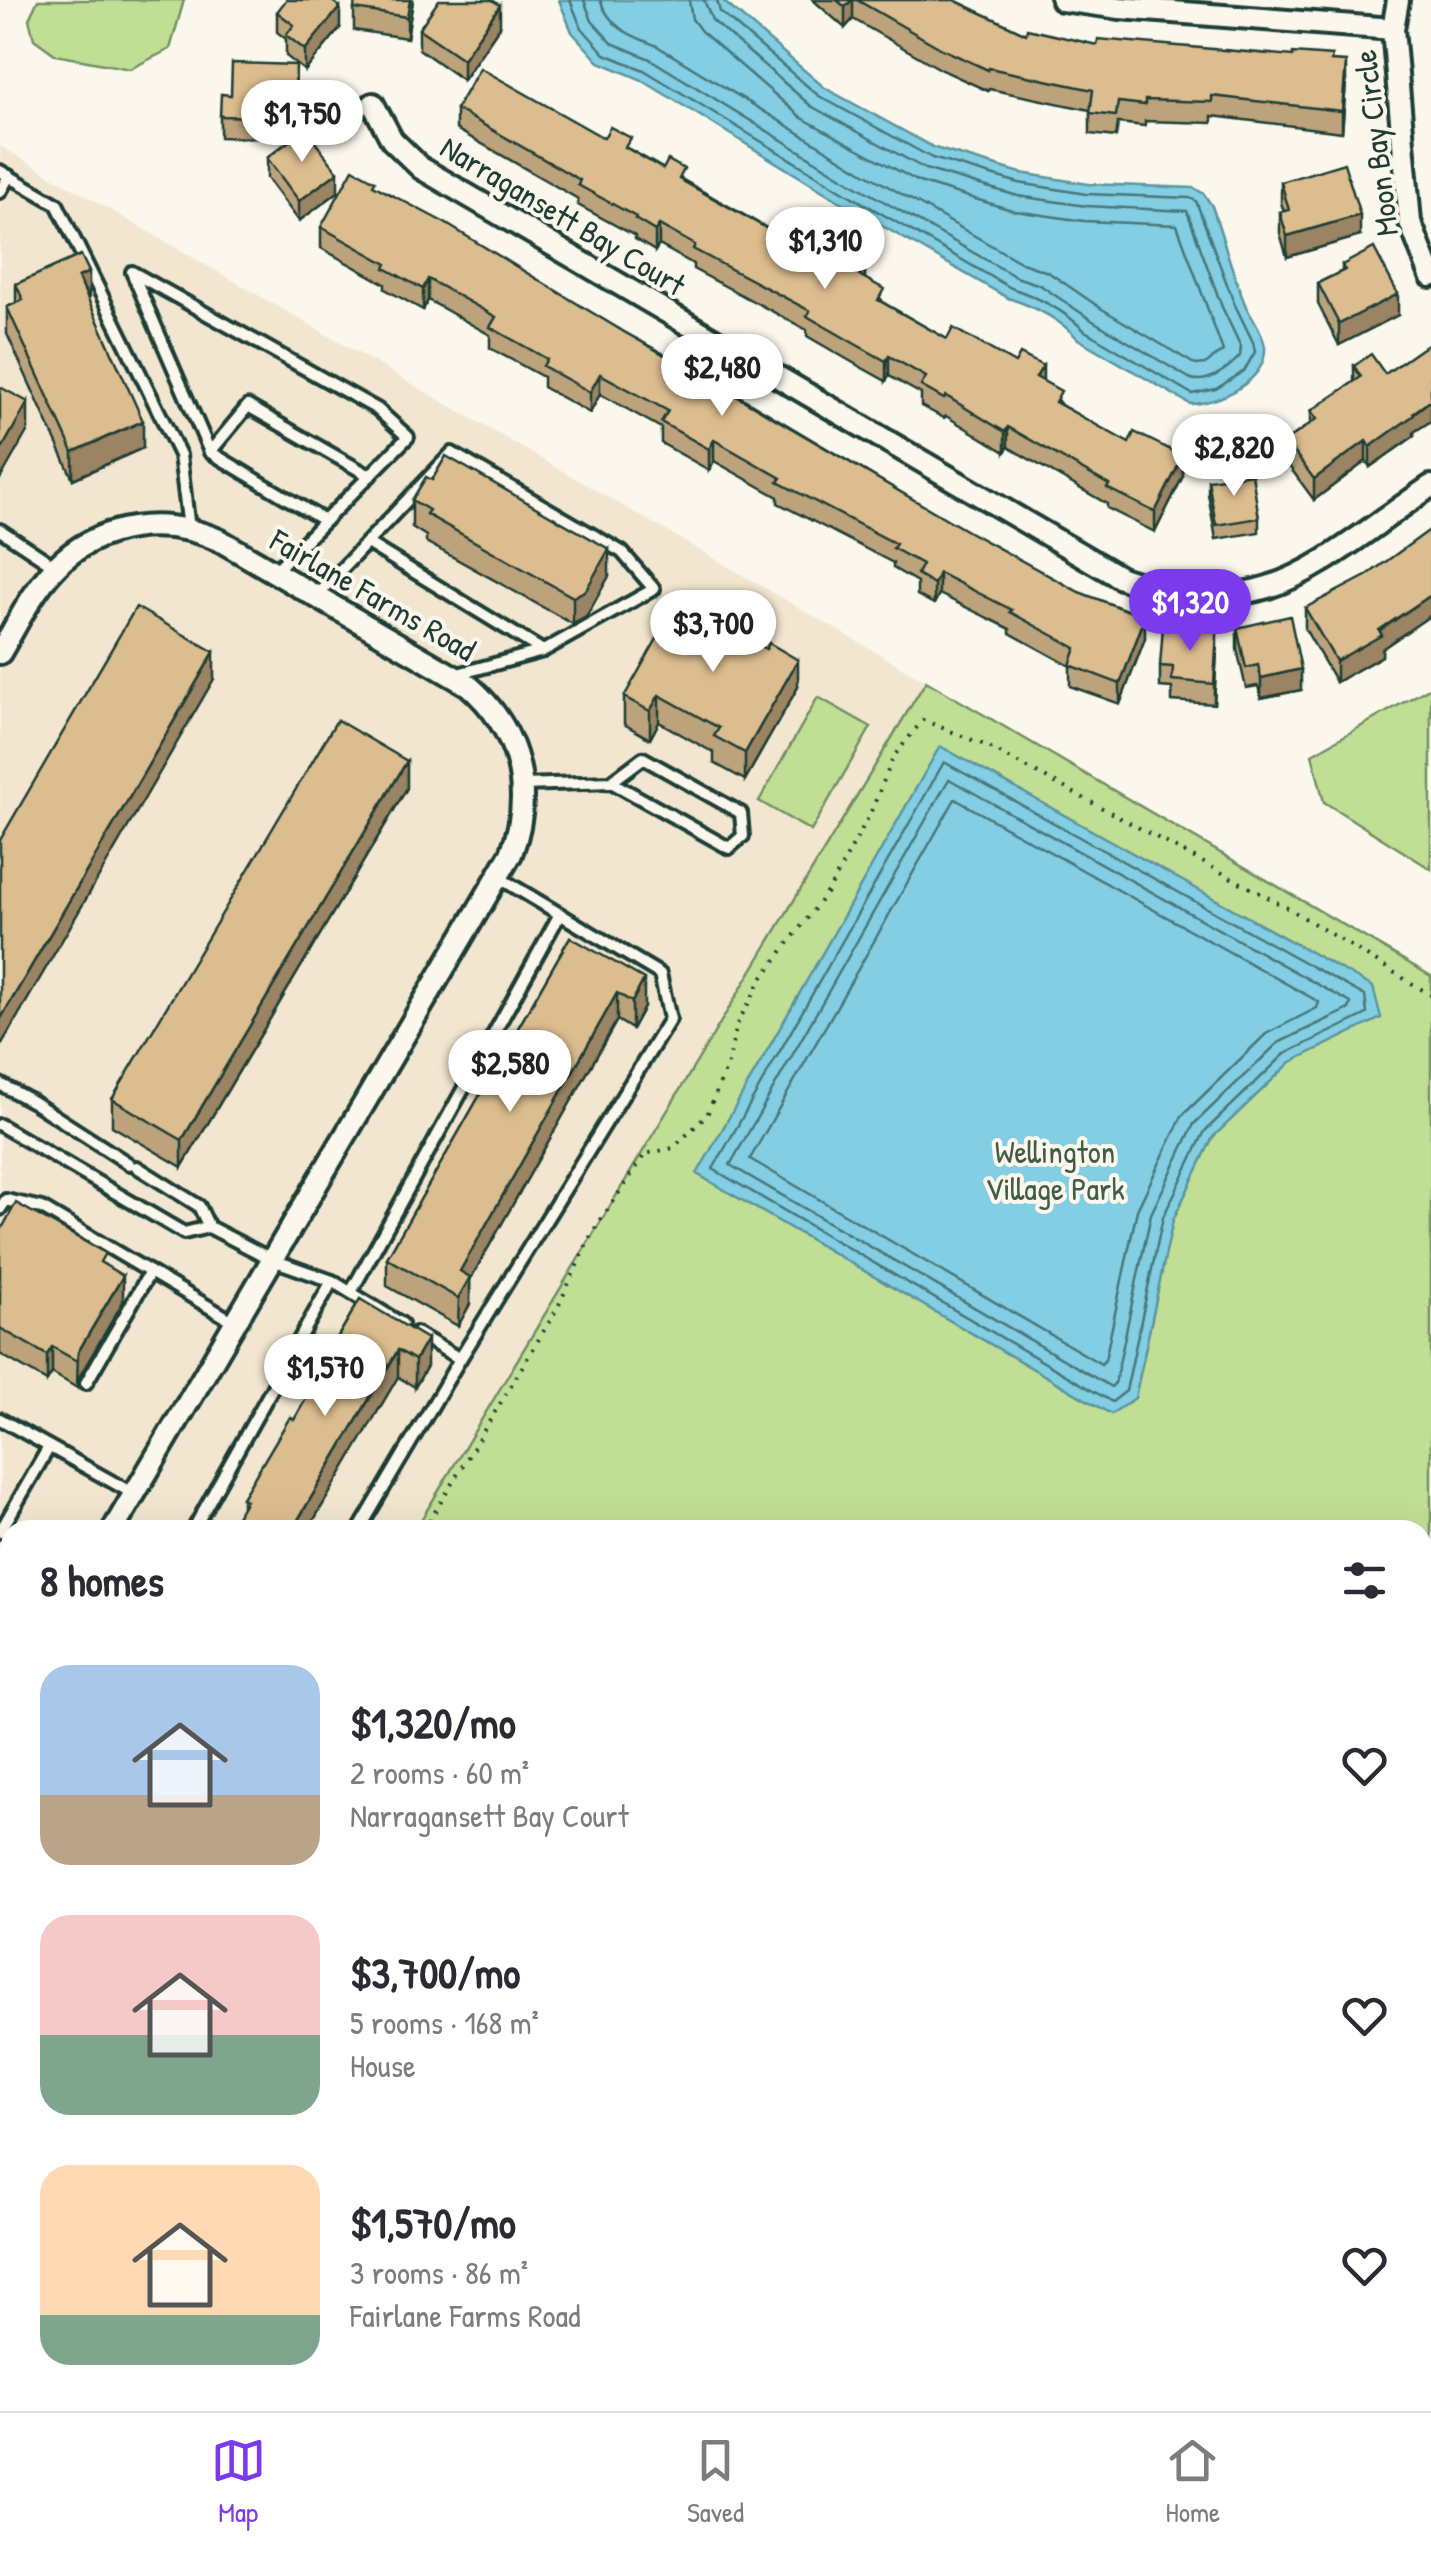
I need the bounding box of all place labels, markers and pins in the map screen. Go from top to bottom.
pin: $1,750 [221,80,383,165]
pin: $1,310 [744,207,906,292]
pin: $2,480 [641,334,803,419]
pin: $2,820 [1153,414,1315,499]
pin: $1,320 [1109,569,1271,654]
pin: $3,700 [632,590,794,675]
pin: $2,580 [429,1030,591,1115]
pin: $1,570 [244,1334,406,1419]

